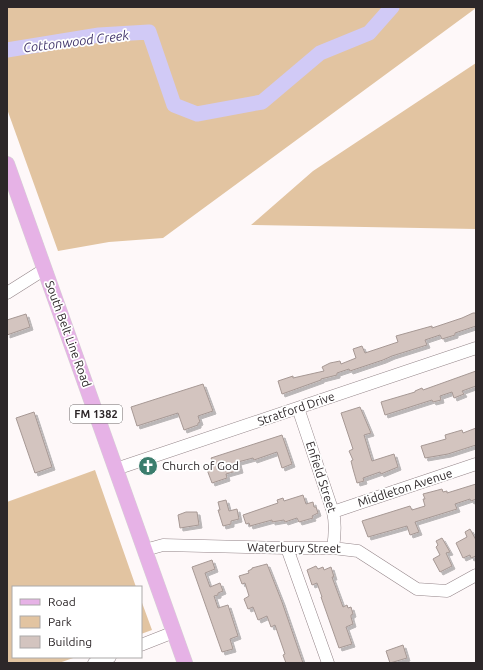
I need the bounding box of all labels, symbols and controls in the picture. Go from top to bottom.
water label: Cottonwood Creek [22,28,130,54]
street label: South Belt Line Road [43,279,94,389]
street label: Stratford Drive [256,389,336,428]
road number: FM 1382 [70,405,122,423]
street label: Enfield Street [304,440,339,514]
church icon: Church of God [137,455,159,477]
place label: Church of God [162,459,239,472]
street label: Middleton Avenue [356,466,454,509]
street label: Waterbury Street [247,540,341,555]
legend [12,586,142,658]
text: Road [48,595,76,608]
text: Park [48,615,72,628]
text: Building [48,635,92,648]

